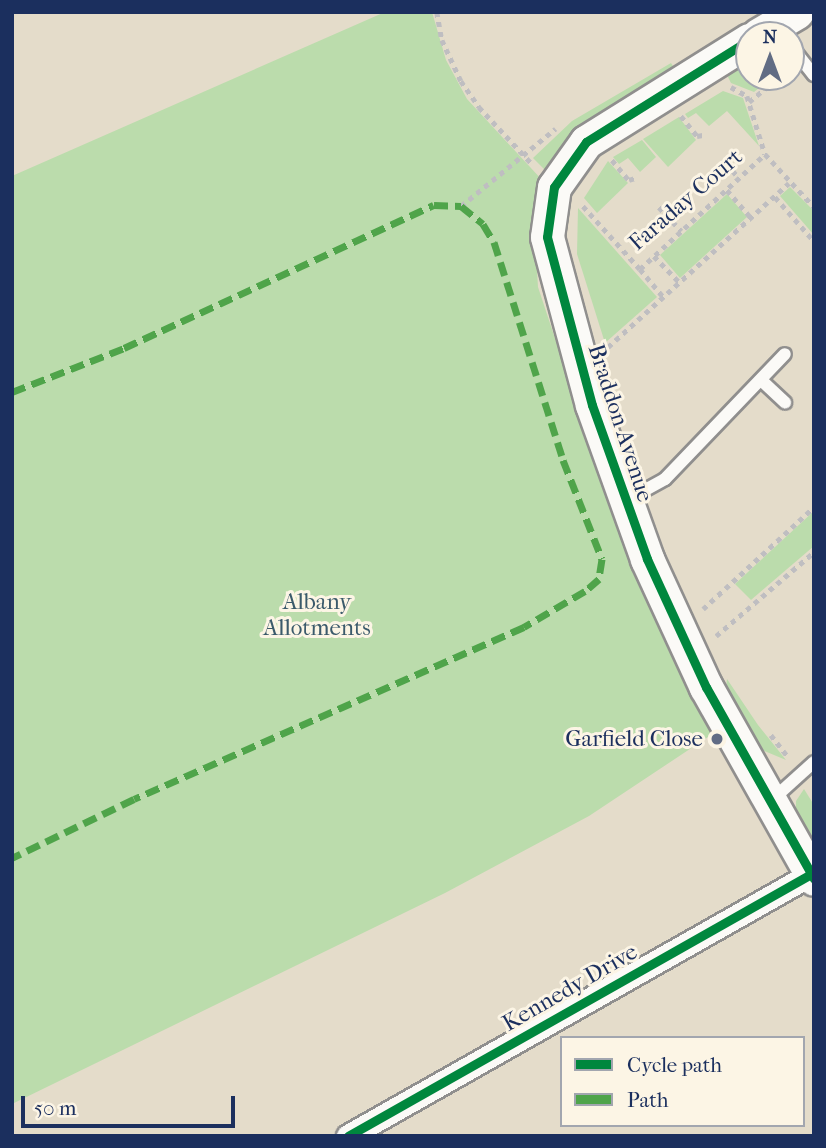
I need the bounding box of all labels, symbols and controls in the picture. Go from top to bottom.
north arrow [735,21,805,91]
text: N [763,26,777,48]
street label: Faraday Court [624,143,748,257]
street label: Braddon Avenue [581,341,659,505]
park label: Albany Allotments [263,588,371,642]
place label: Garfield Close [565,725,703,753]
marker: Garfield Close [709,731,725,747]
street label: Kennedy Drive [498,938,642,1038]
legend [560,1036,805,1127]
text: Cycle path [627,1053,722,1077]
scale bar [24,1082,238,1126]
text: Path [627,1088,668,1112]
text: 50 m [34,1096,77,1120]

